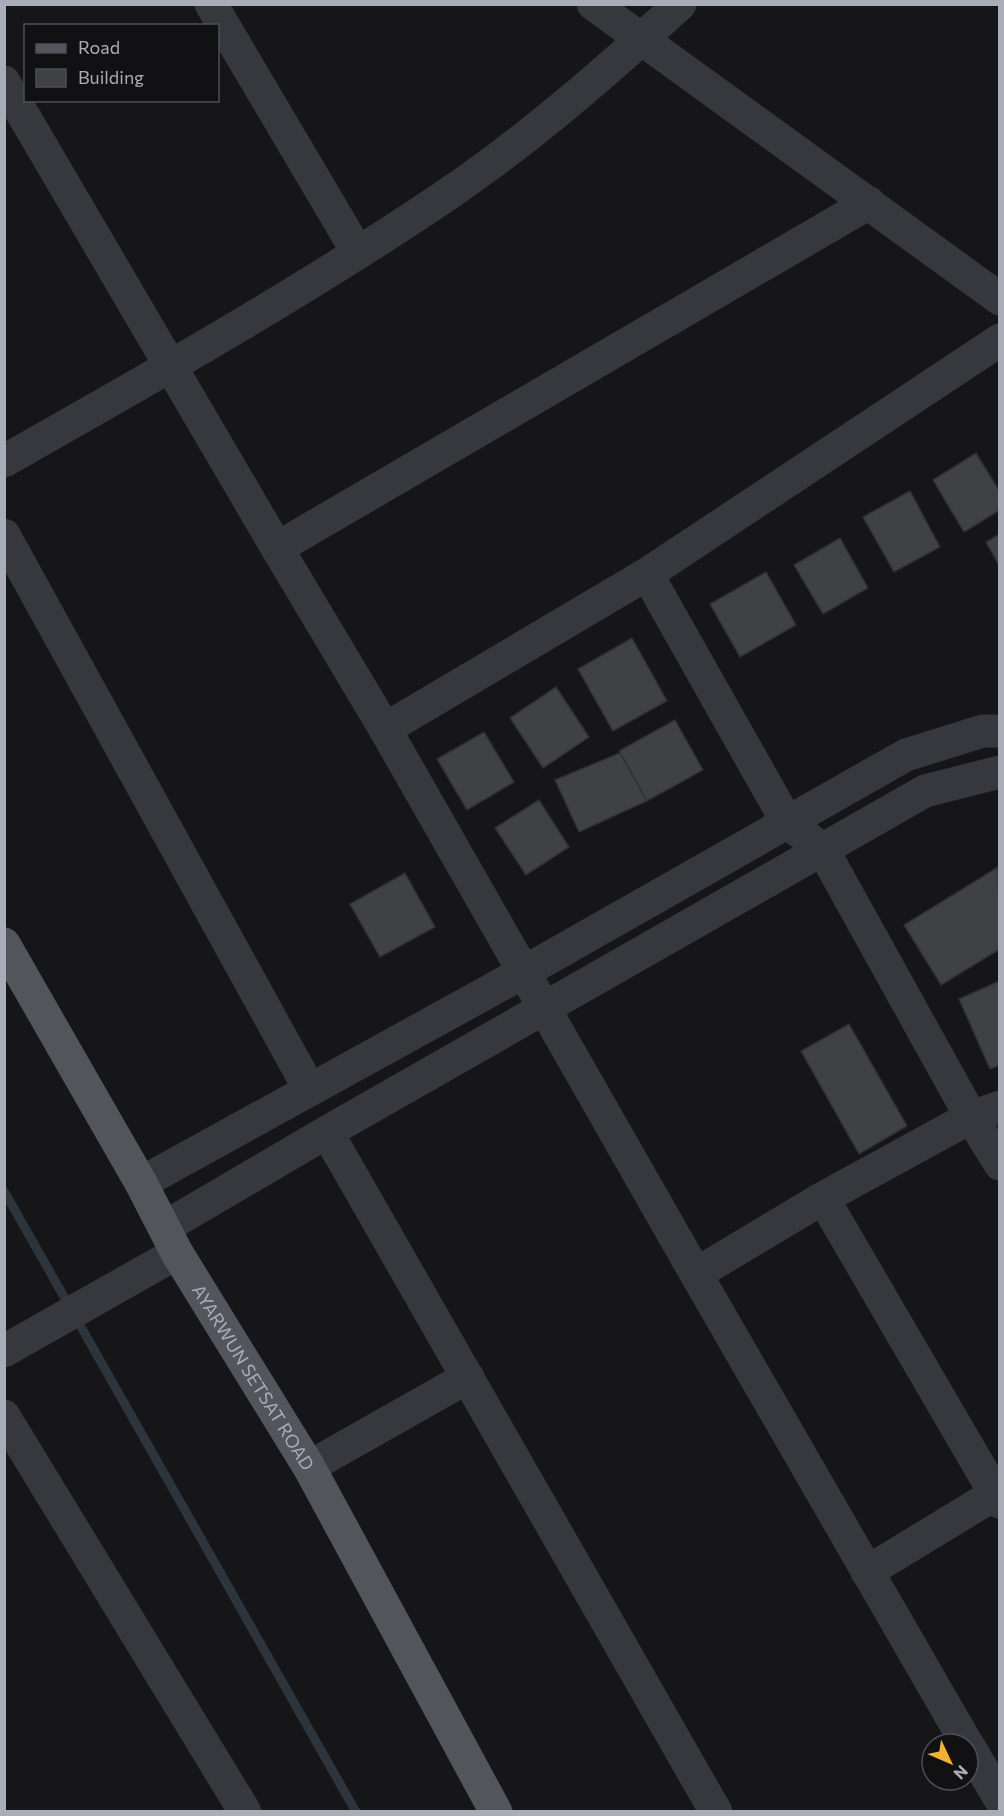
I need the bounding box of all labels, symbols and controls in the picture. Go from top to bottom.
legend [24,24,219,102]
text: Road [78,36,120,58]
text: Building [78,66,144,88]
street label: AYARWUN SETSAT ROAD [188,1280,319,1474]
north arrow [920,1732,980,1792]
text: N [950,1762,972,1784]

